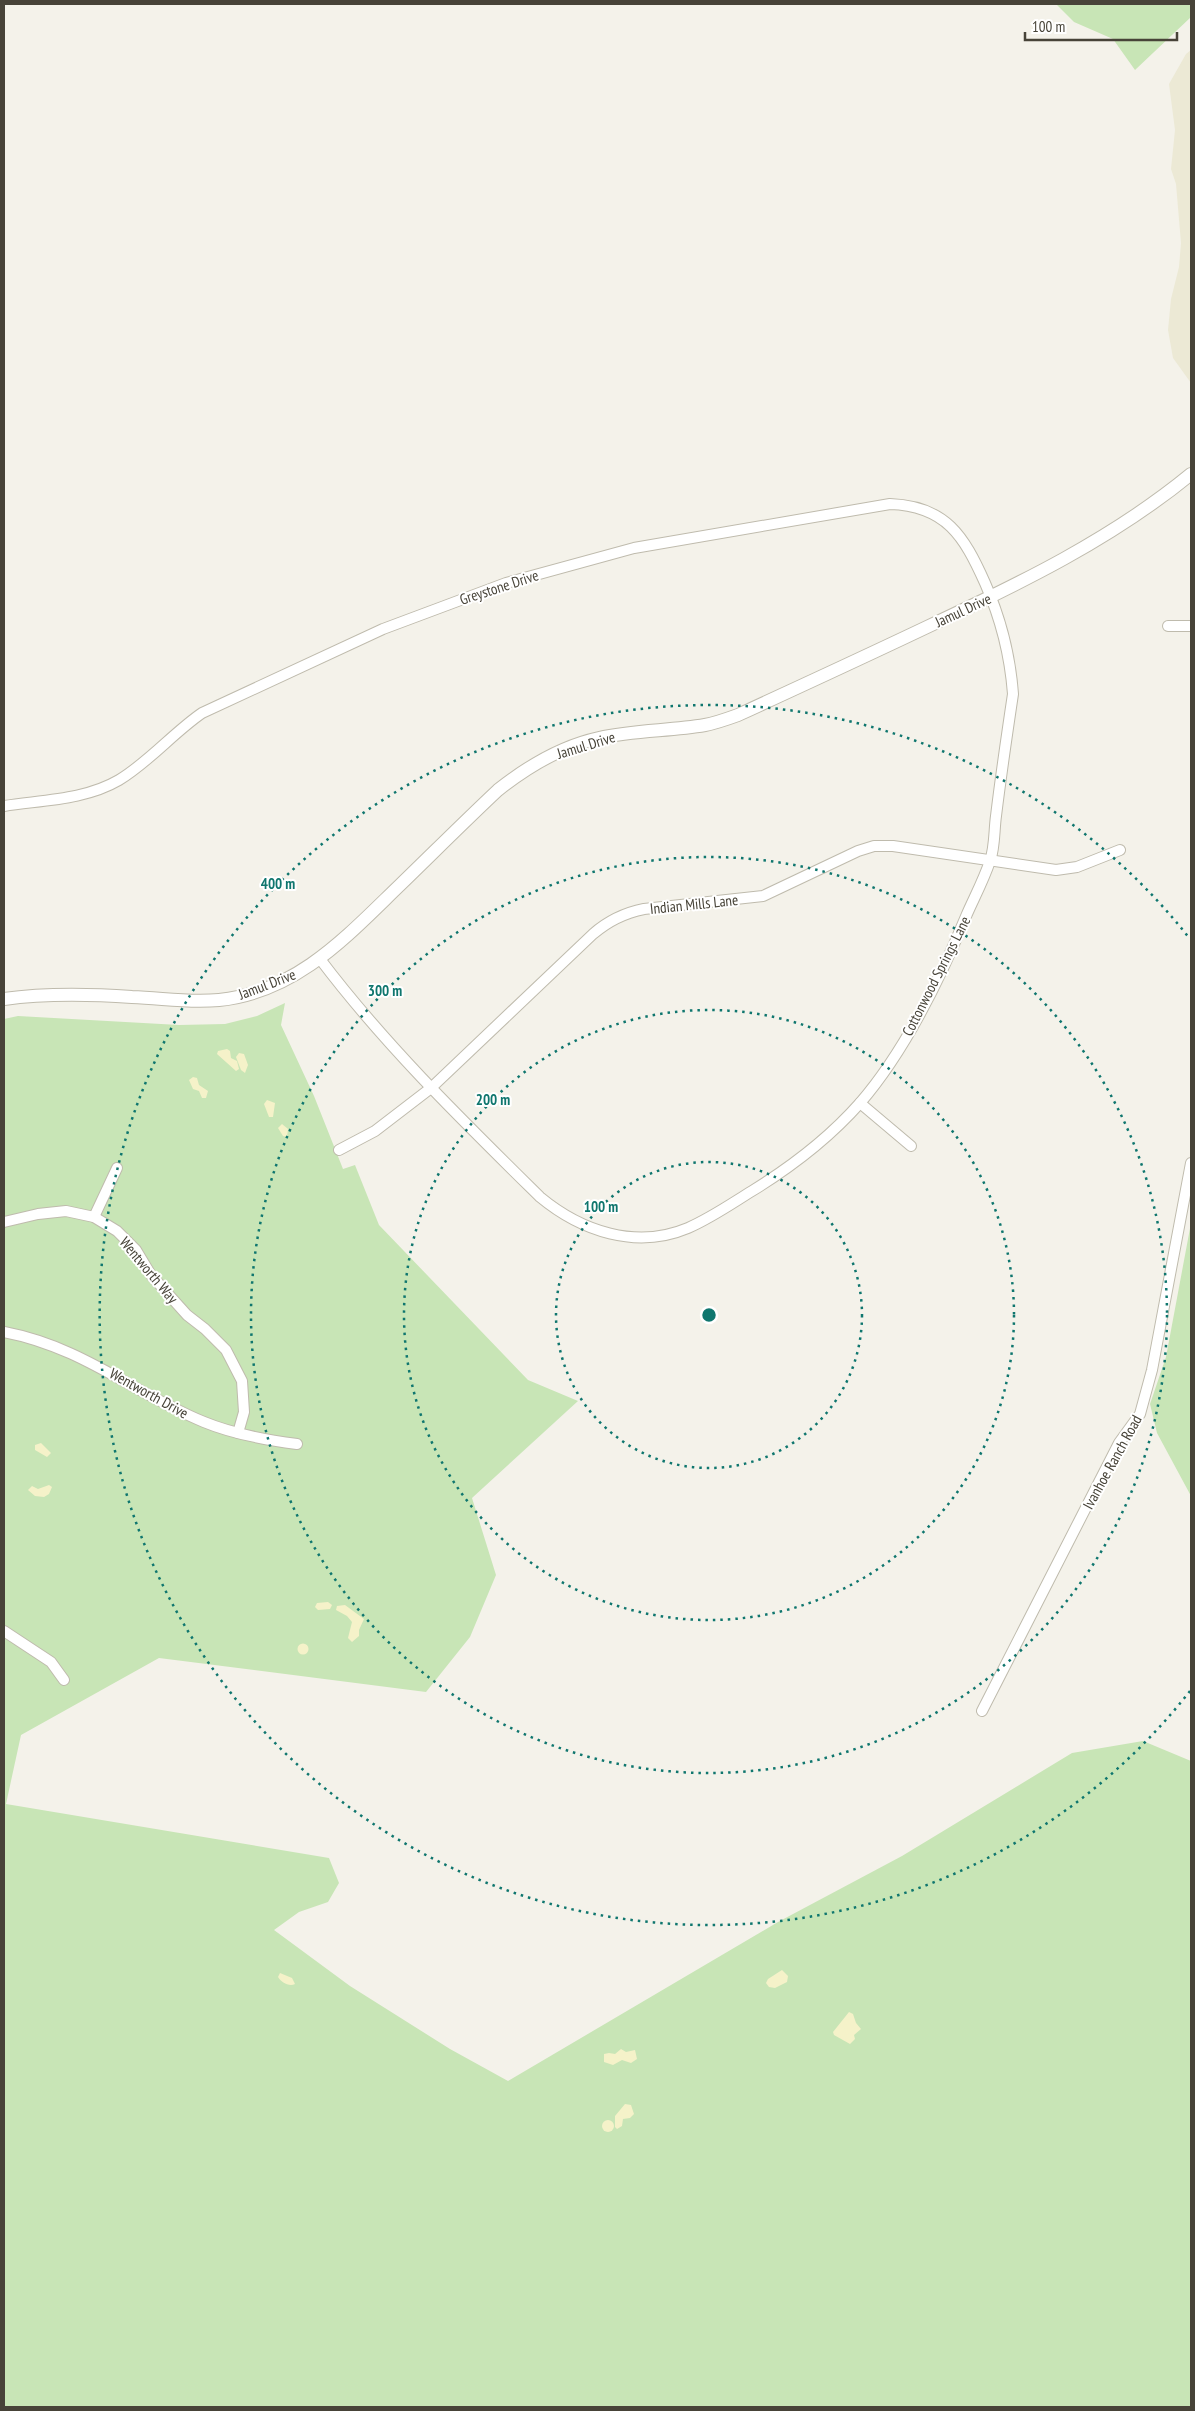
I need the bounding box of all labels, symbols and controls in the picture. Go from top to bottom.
scale bar [1025,10,1178,42]
text: 100 m [1032,17,1065,36]
street label: Greystone Drive [457,565,541,609]
street label: Jamul Drive [931,589,994,632]
street label: Jamul Drive [554,727,617,763]
text: 400 m [261,874,295,893]
street label: Indian Mills Lane [649,890,739,918]
street label: Cottonwood Springs Lane [898,913,974,1039]
street label: Jamul Drive [235,964,298,1004]
text: 300 m [368,981,402,1000]
text: 200 m [476,1090,510,1109]
text: 100 m [584,1197,618,1216]
street label: Wentworth Way [116,1233,183,1307]
centre of rings [700,1306,718,1324]
street label: Wentworth Drive [106,1364,192,1422]
street label: Ivanhoe Ranch Road [1078,1412,1146,1512]

